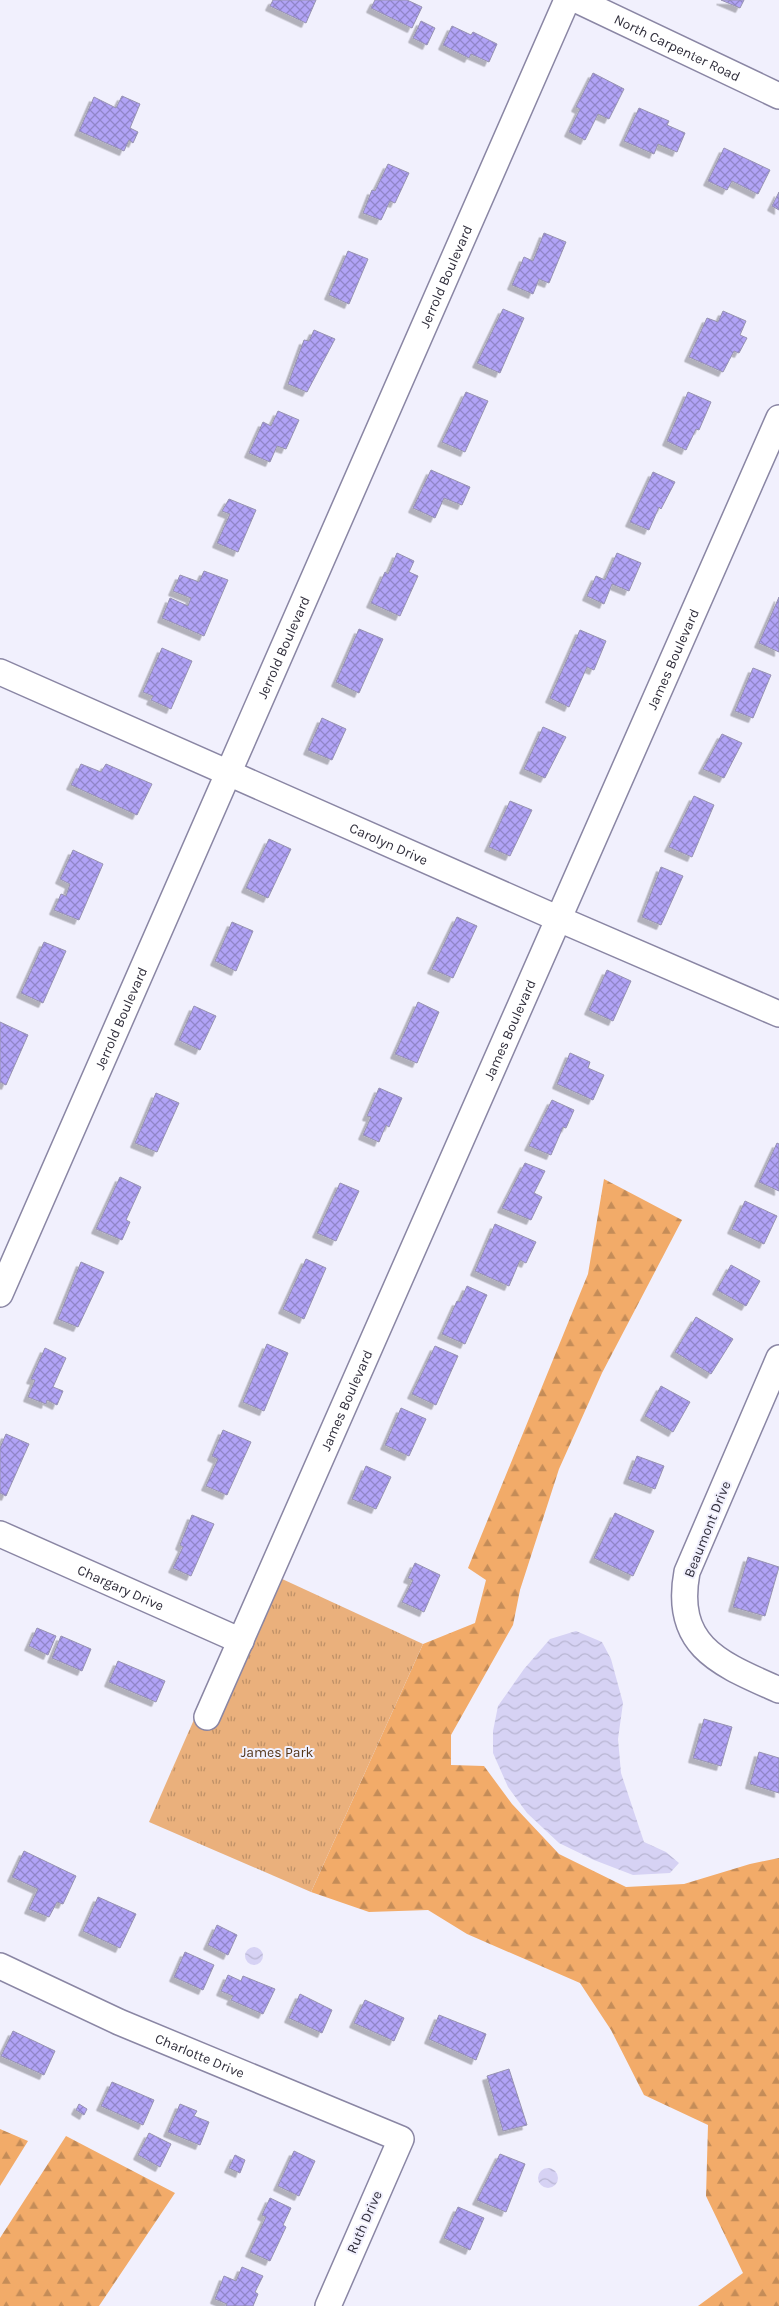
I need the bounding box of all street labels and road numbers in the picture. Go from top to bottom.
street label: North Carpenter Road [611,11,743,85]
street label: Jerrold Boulevard [416,223,476,331]
street label: Jerrold Boulevard [254,594,314,701]
street label: James Boulevard [644,606,703,712]
street label: Carolyn Drive [347,819,430,869]
street label: Jerrold Boulevard [91,965,151,1072]
street label: James Boulevard [480,977,540,1083]
street label: James Boulevard [317,1347,377,1454]
street label: Beaumont Drive [680,1478,735,1580]
street label: Chargary Drive [75,1561,166,1615]
street label: Charlotte Drive [152,2030,247,2082]
street label: Ruth Drive [343,2188,386,2256]

